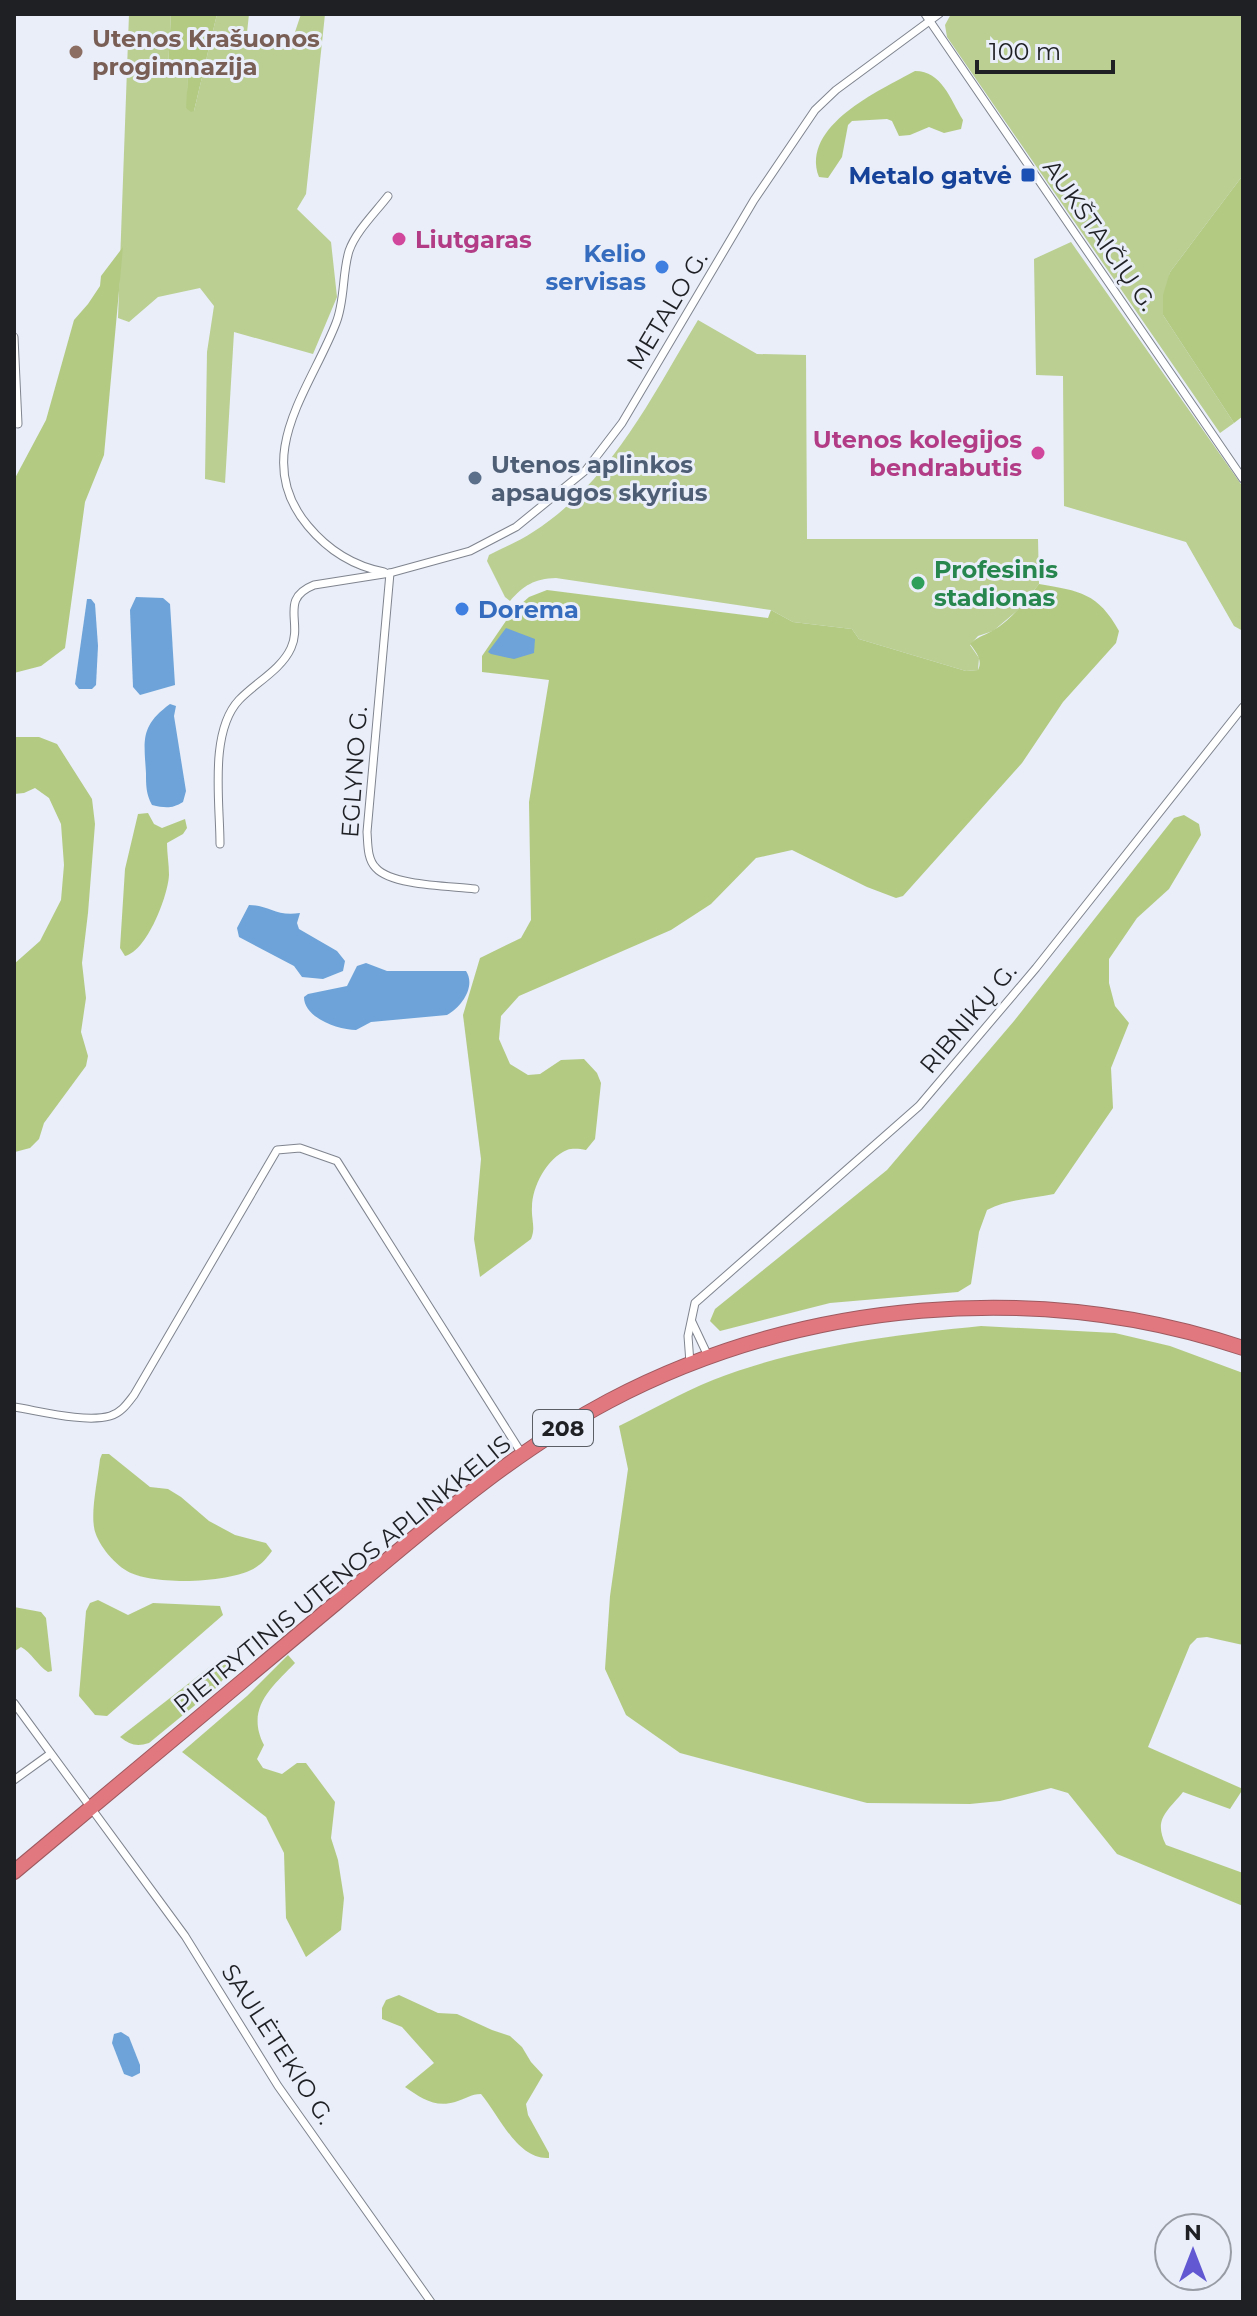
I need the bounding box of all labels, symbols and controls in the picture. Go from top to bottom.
place label: Utenos Krašuonos progimnazija [92,24,320,81]
scale bar [977,24,1113,74]
text: 100 m [989,37,1061,66]
marker: Utenos Krašuonos progimnazija [67,43,85,61]
street label: AUKŠTAIČIŲ G. [1037,154,1163,316]
place label: Metalo gatvė [848,161,1012,190]
marker: Metalo gatvė [1019,166,1037,184]
place label: Liutgaras [415,225,532,254]
marker: Liutgaras [390,230,408,248]
place label: Kelio servisas [546,239,646,296]
street label: METALO G. [620,245,714,375]
marker: Kelio servisas [653,258,671,276]
place label: Utenos kolegijos bendrabutis [813,425,1022,482]
marker: Utenos kolegijos bendrabutis [1029,444,1047,462]
place label: Utenos aplinkos apsaugos skyrius [491,450,708,507]
marker: Utenos aplinkos apsaugos skyrius [466,469,484,487]
place label: Profesinis stadionas [934,555,1058,612]
marker: Profesinis stadionas [909,574,927,592]
place label: Dorema [478,595,579,624]
marker: Dorema [453,600,471,618]
street label: EGLYNO G. [335,705,373,839]
street label: RIBNIKŲ G. [913,957,1023,1079]
road number: 208 [533,1410,593,1446]
street label: PIETRYTINIS UTENOS APLINKKELIS [167,1429,517,1719]
street label: SAULĖTEKIO G. [215,1958,341,2130]
north arrow [1153,2212,1233,2292]
text: N [1184,2219,1202,2246]

